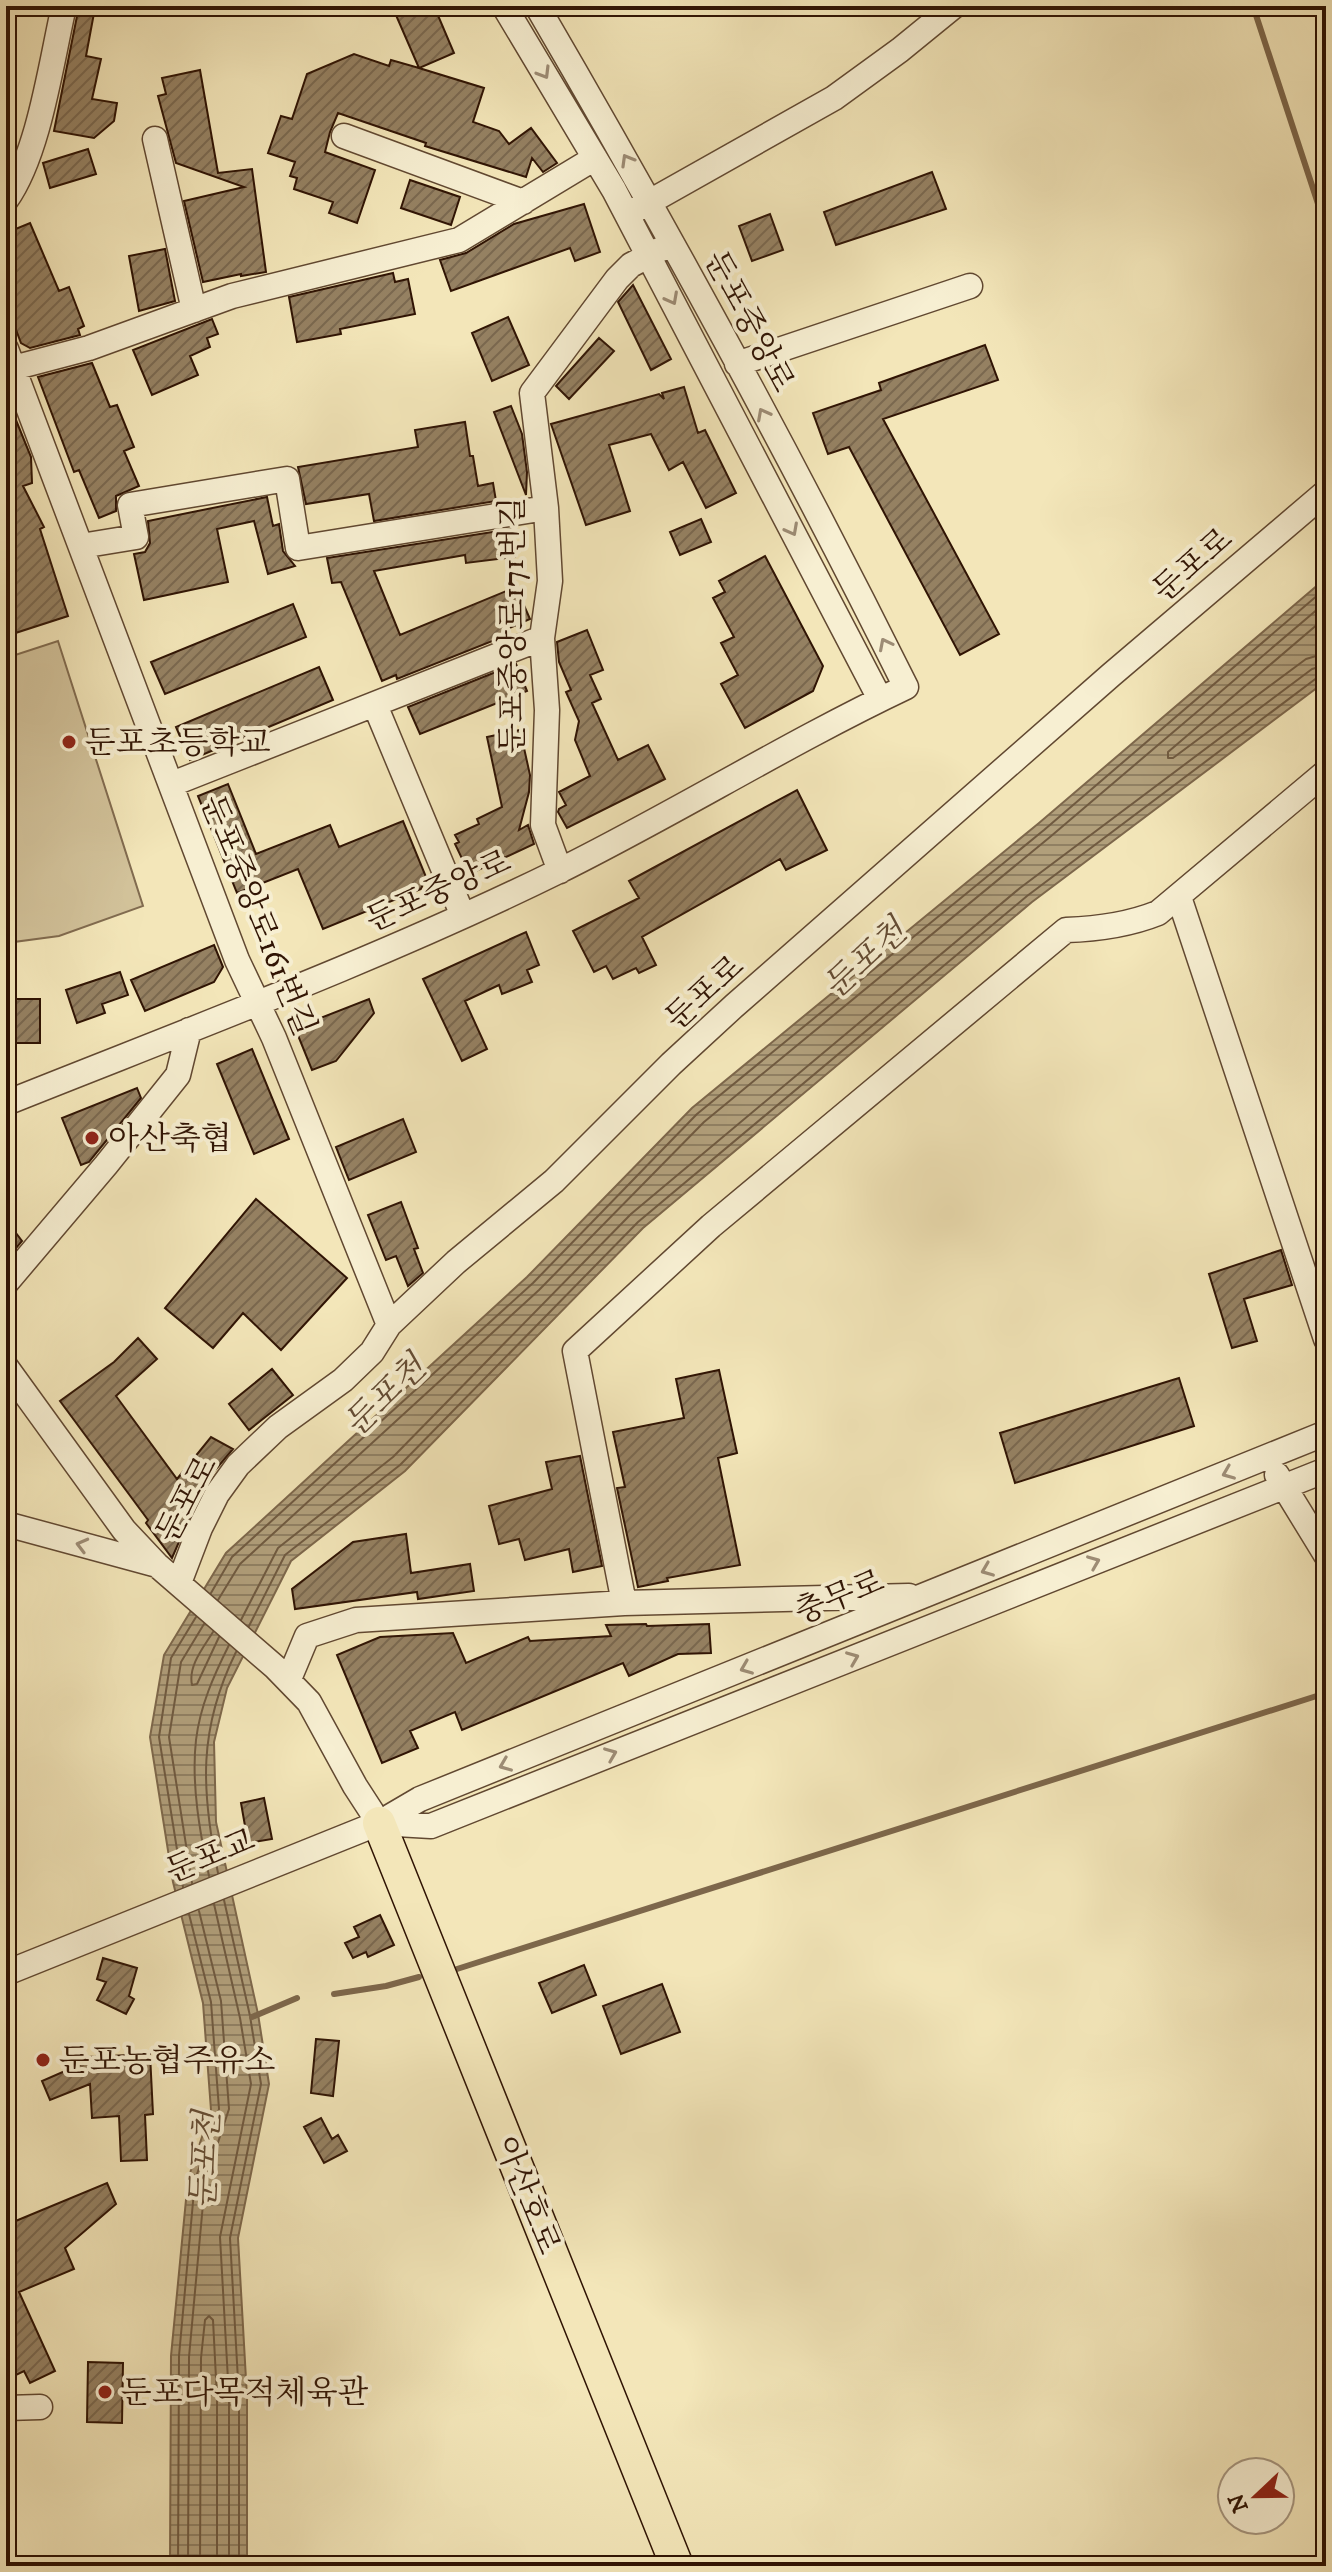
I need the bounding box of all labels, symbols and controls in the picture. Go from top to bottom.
one-way arrow [535,64,550,79]
one-way arrow [621,154,637,169]
street label: 둔포중앙로 [694,244,802,400]
one-way arrow [663,291,678,306]
one-way arrow [758,407,773,422]
street label: 둔포중앙로171번길 [494,497,534,753]
street label: 둔포로 [1145,520,1241,611]
one-way arrow [783,522,798,536]
one-way arrow [879,637,894,652]
place label: 둔포초등학교 [85,724,271,764]
marker: 둔포초등학교 [60,733,78,751]
street label: 둔포중앙로161번길 [191,789,324,1042]
street label: 둔포중앙로 [360,842,518,942]
water label: 둔포천 [815,909,918,1008]
street label: 둔포로 [657,948,753,1039]
place label: 아산축협 [108,1120,232,1160]
marker: 아산축협 [83,1129,101,1147]
water label: 둔포천 [335,1346,437,1446]
street label: 둔포로 [148,1450,227,1550]
one-way arrow [1222,1463,1236,1480]
one-way arrow [75,1538,89,1554]
one-way arrow [1086,1555,1100,1572]
one-way arrow [981,1561,995,1577]
street label: 충무로 [789,1562,890,1634]
one-way arrow [845,1651,859,1668]
one-way arrow [740,1658,754,1674]
one-way arrow [603,1747,617,1764]
one-way arrow [499,1755,513,1772]
street label: 둔포교 [160,1821,261,1893]
place label: 둔포농협주유소 [59,2042,275,2082]
marker: 둔포농협주유소 [34,2051,52,2069]
water label: 둔포천 [182,2108,230,2210]
street label: 아산호로 [484,2131,568,2261]
place label: 둔포다목적체육관 [121,2374,368,2414]
marker: 둔포다목적체육관 [96,2383,114,2401]
north arrow [1216,2456,1296,2536]
text: N [1223,2489,1255,2516]

